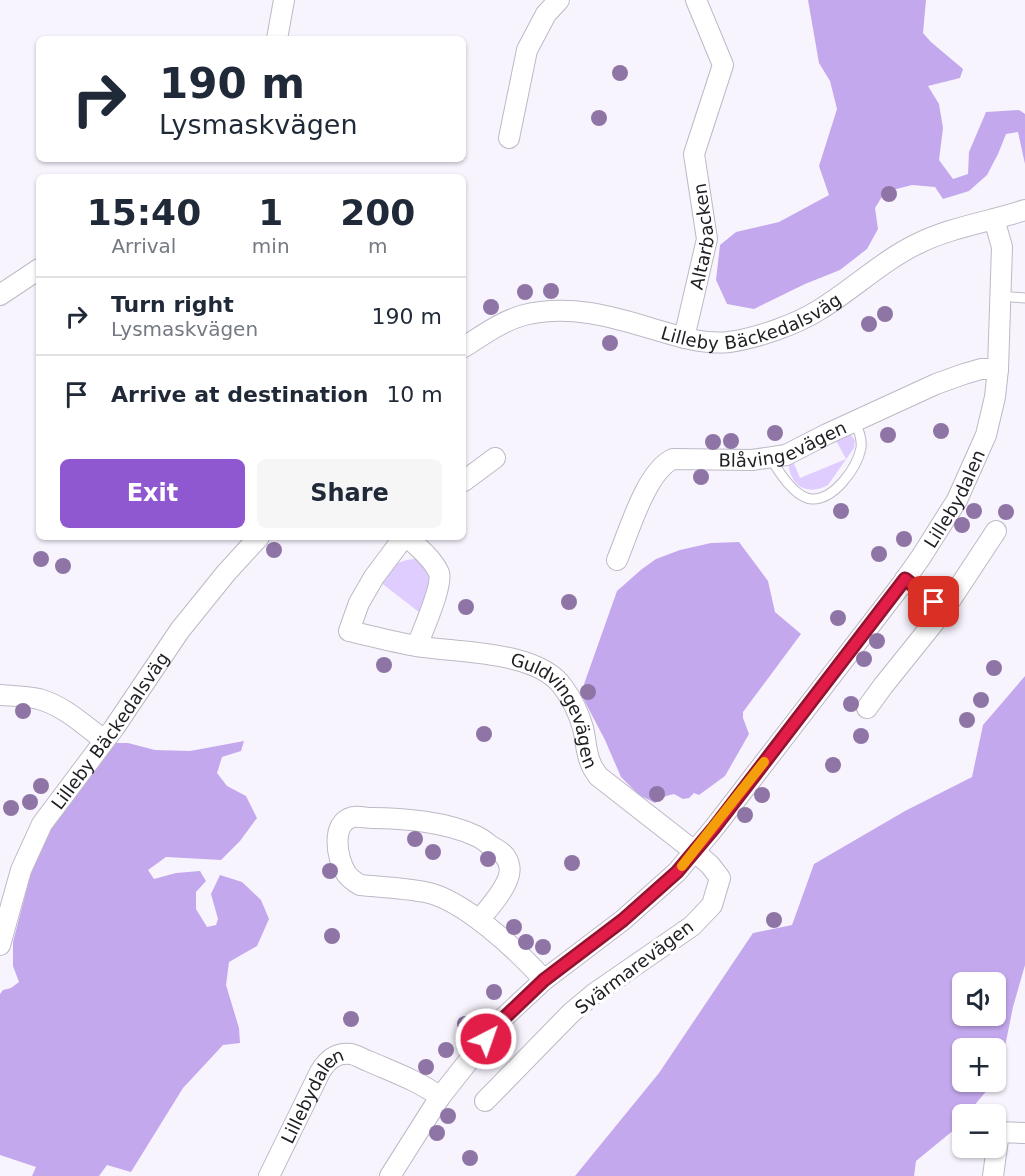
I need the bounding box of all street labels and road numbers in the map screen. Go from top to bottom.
street label: Altarbacken [685,182,718,291]
street label: Lilleby Bäckedalsväg [659,288,845,353]
street label: Blåvingevägen [718,416,849,471]
street label: Lillebydalen [919,446,989,551]
street label: Lilleby Bäckedalsväg [46,648,173,813]
street label: Guldvingevägen [508,648,602,772]
street label: Svärmarevägen [571,916,697,1018]
street label: Lillebydalen [276,1043,346,1147]

